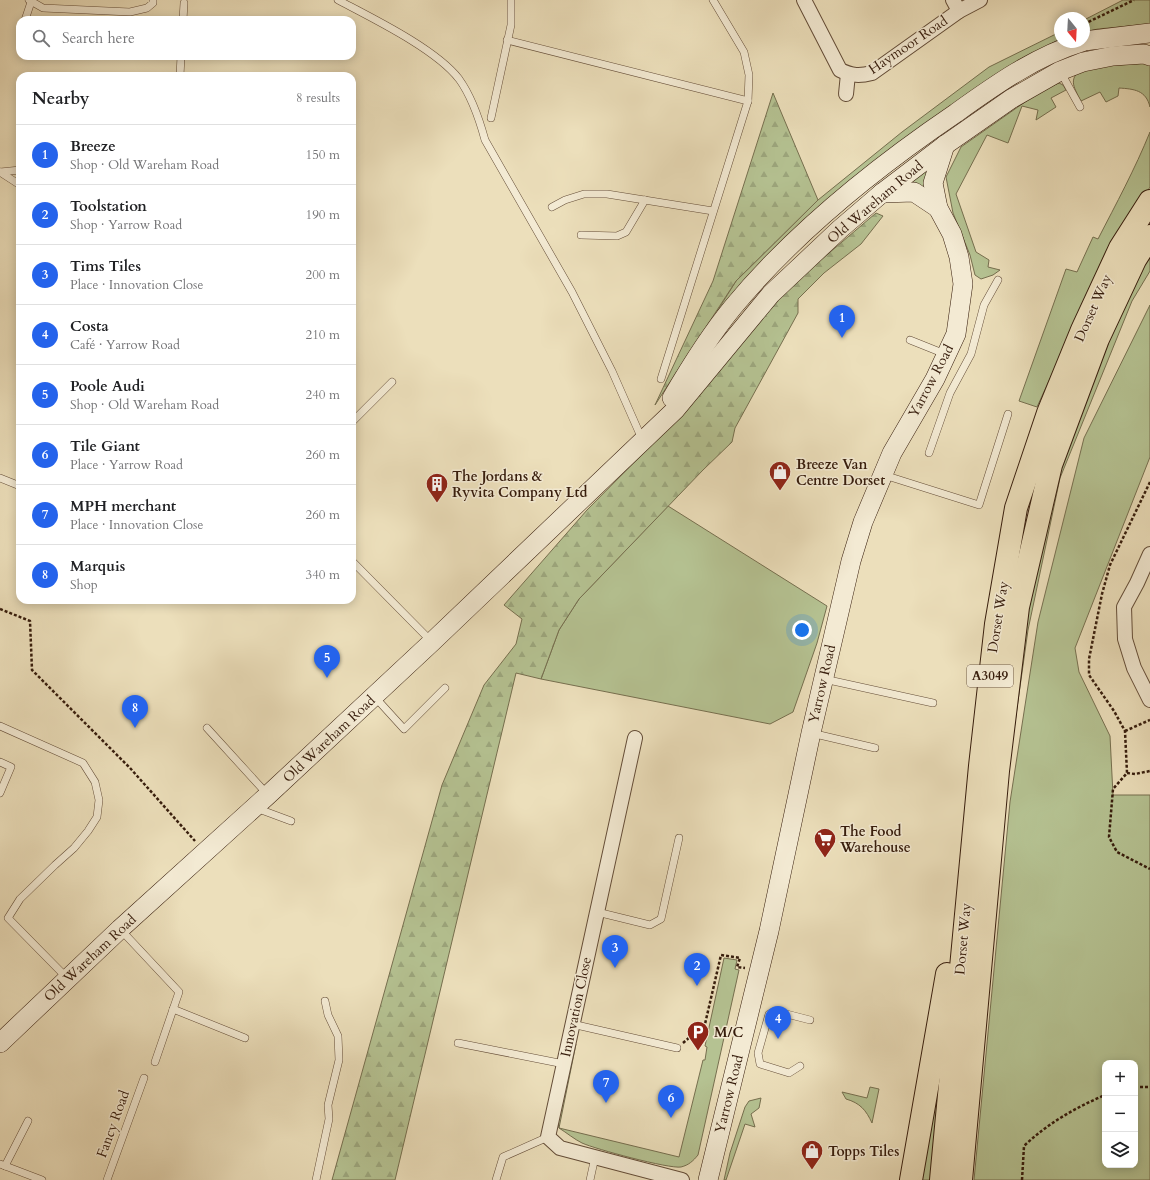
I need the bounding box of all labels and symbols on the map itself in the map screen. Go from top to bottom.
street label: Haymoor Road [865,11,952,79]
north arrow [1054,12,1090,48]
street label: Old Wareham Road [823,156,927,248]
street label: Dorset Way [1070,271,1117,345]
pin: 1 [829,305,855,338]
street label: Yarrow Road [904,341,958,421]
place label: Breeze Van Centre Dorset [796,455,885,490]
shop icon: Breeze Van Centre Dorset [767,459,793,492]
place label: The Jordans & Ryvita Company Ltd [452,467,588,502]
building icon: The Jordans & Ryvita Company Ltd [424,471,450,504]
street label: Dorset Way [983,579,1013,654]
your location [792,620,812,640]
street label: Yarrow Road [804,642,840,725]
pin: 5 [314,645,340,678]
road number: A3049 [967,665,1013,687]
street label: Old Wareham Road [279,691,380,787]
pin: 8 [122,695,148,728]
place label: The Food Warehouse [839,822,911,857]
supermarket icon: The Food Warehouse [812,826,838,859]
street label: Dorset Way [950,902,976,976]
street label: Old Wareham Road [40,910,141,1006]
pin: 3 [602,935,628,968]
pin: 2 [684,953,710,986]
street label: Innovation Close [556,955,596,1059]
pin: 4 [765,1006,791,1039]
parking icon: M/C [685,1019,711,1052]
place label: M/C [714,1023,744,1042]
street label: Yarrow Road [710,1052,748,1135]
pin: 7 [593,1070,619,1103]
pin: 6 [658,1085,684,1118]
street label: Fancy Road [92,1087,134,1160]
shop icon: Topps Tiles [799,1138,825,1171]
place label: Topps Tiles [828,1142,899,1161]

